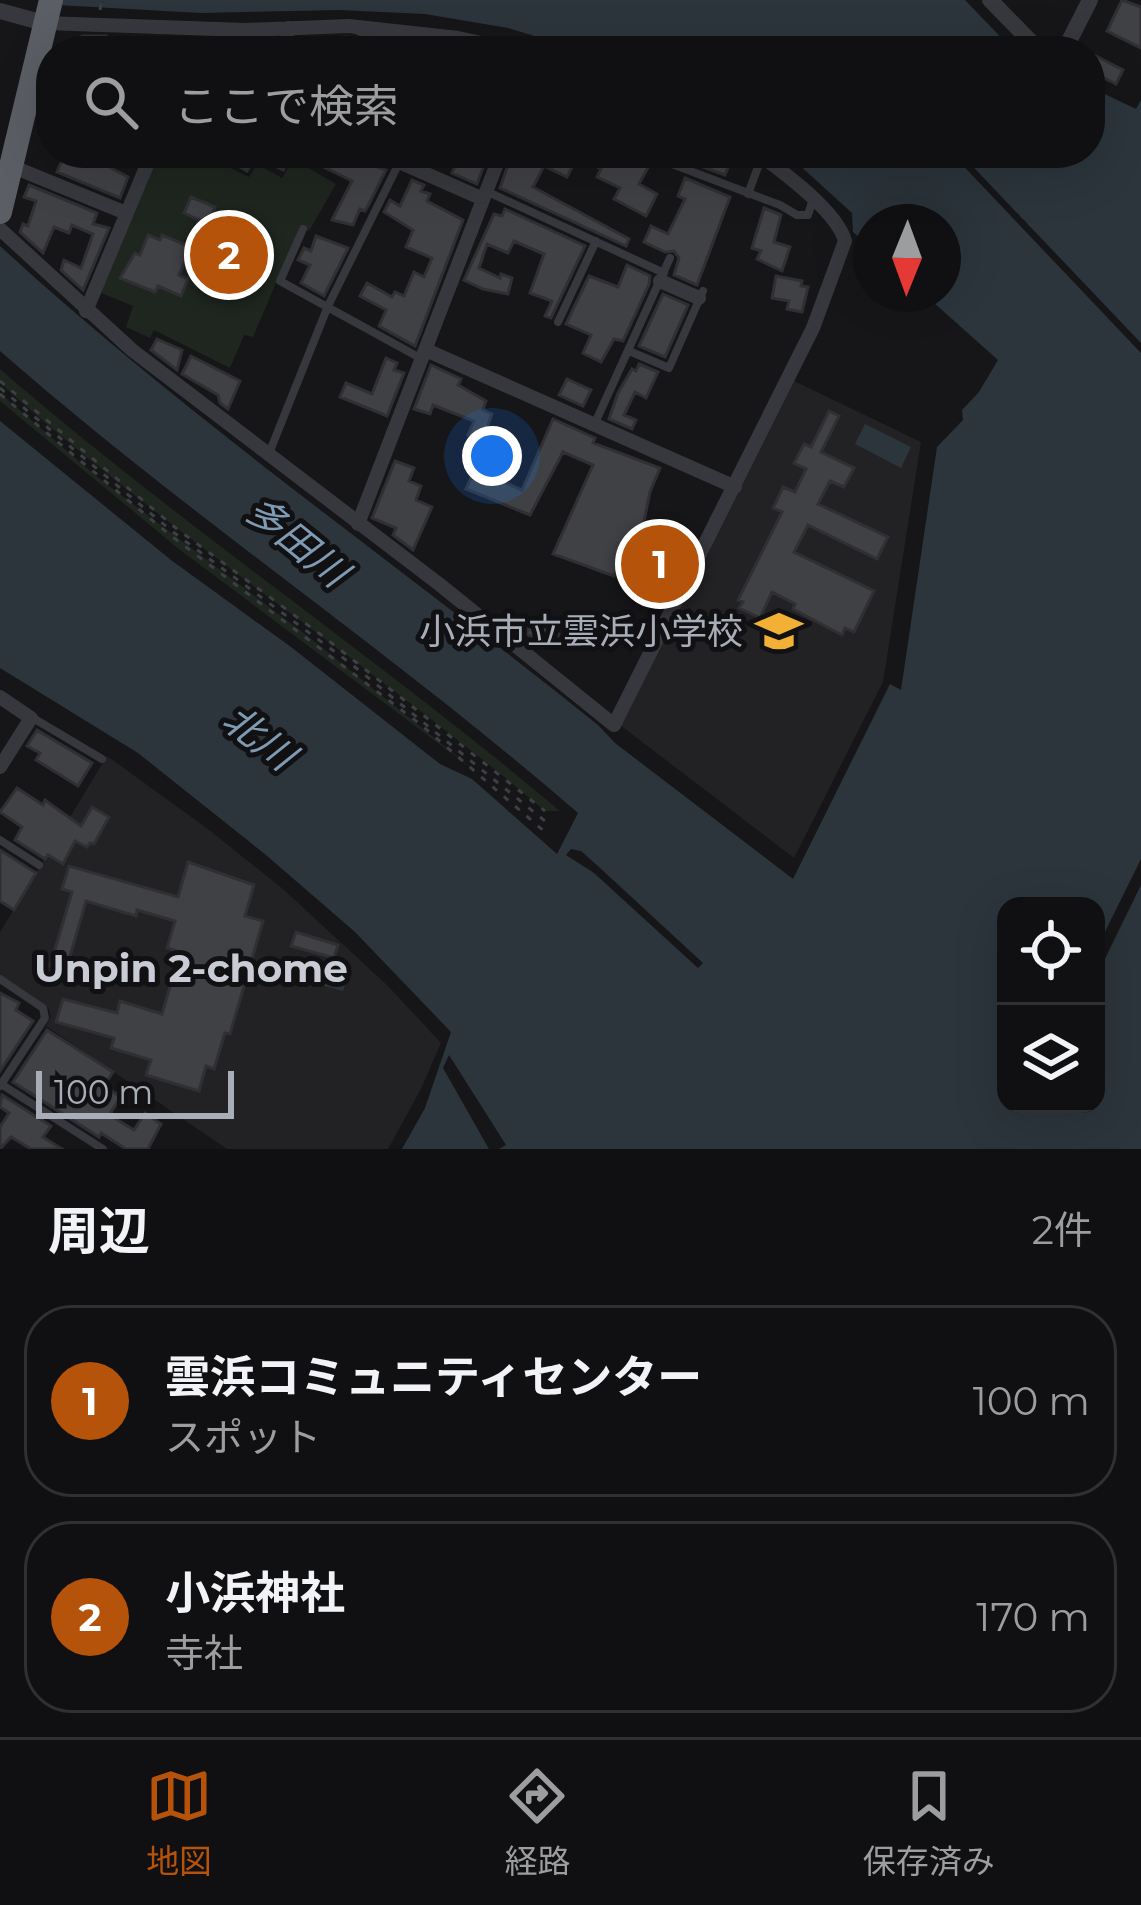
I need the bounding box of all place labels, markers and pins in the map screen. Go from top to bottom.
pin: 2 [190,210,268,300]
pin: 1 [621,519,699,609]
school or university icon: 小浜市立雲浜小学校 [754,606,804,656]
place label: 小浜市立雲浜小学校 [419,609,743,653]

